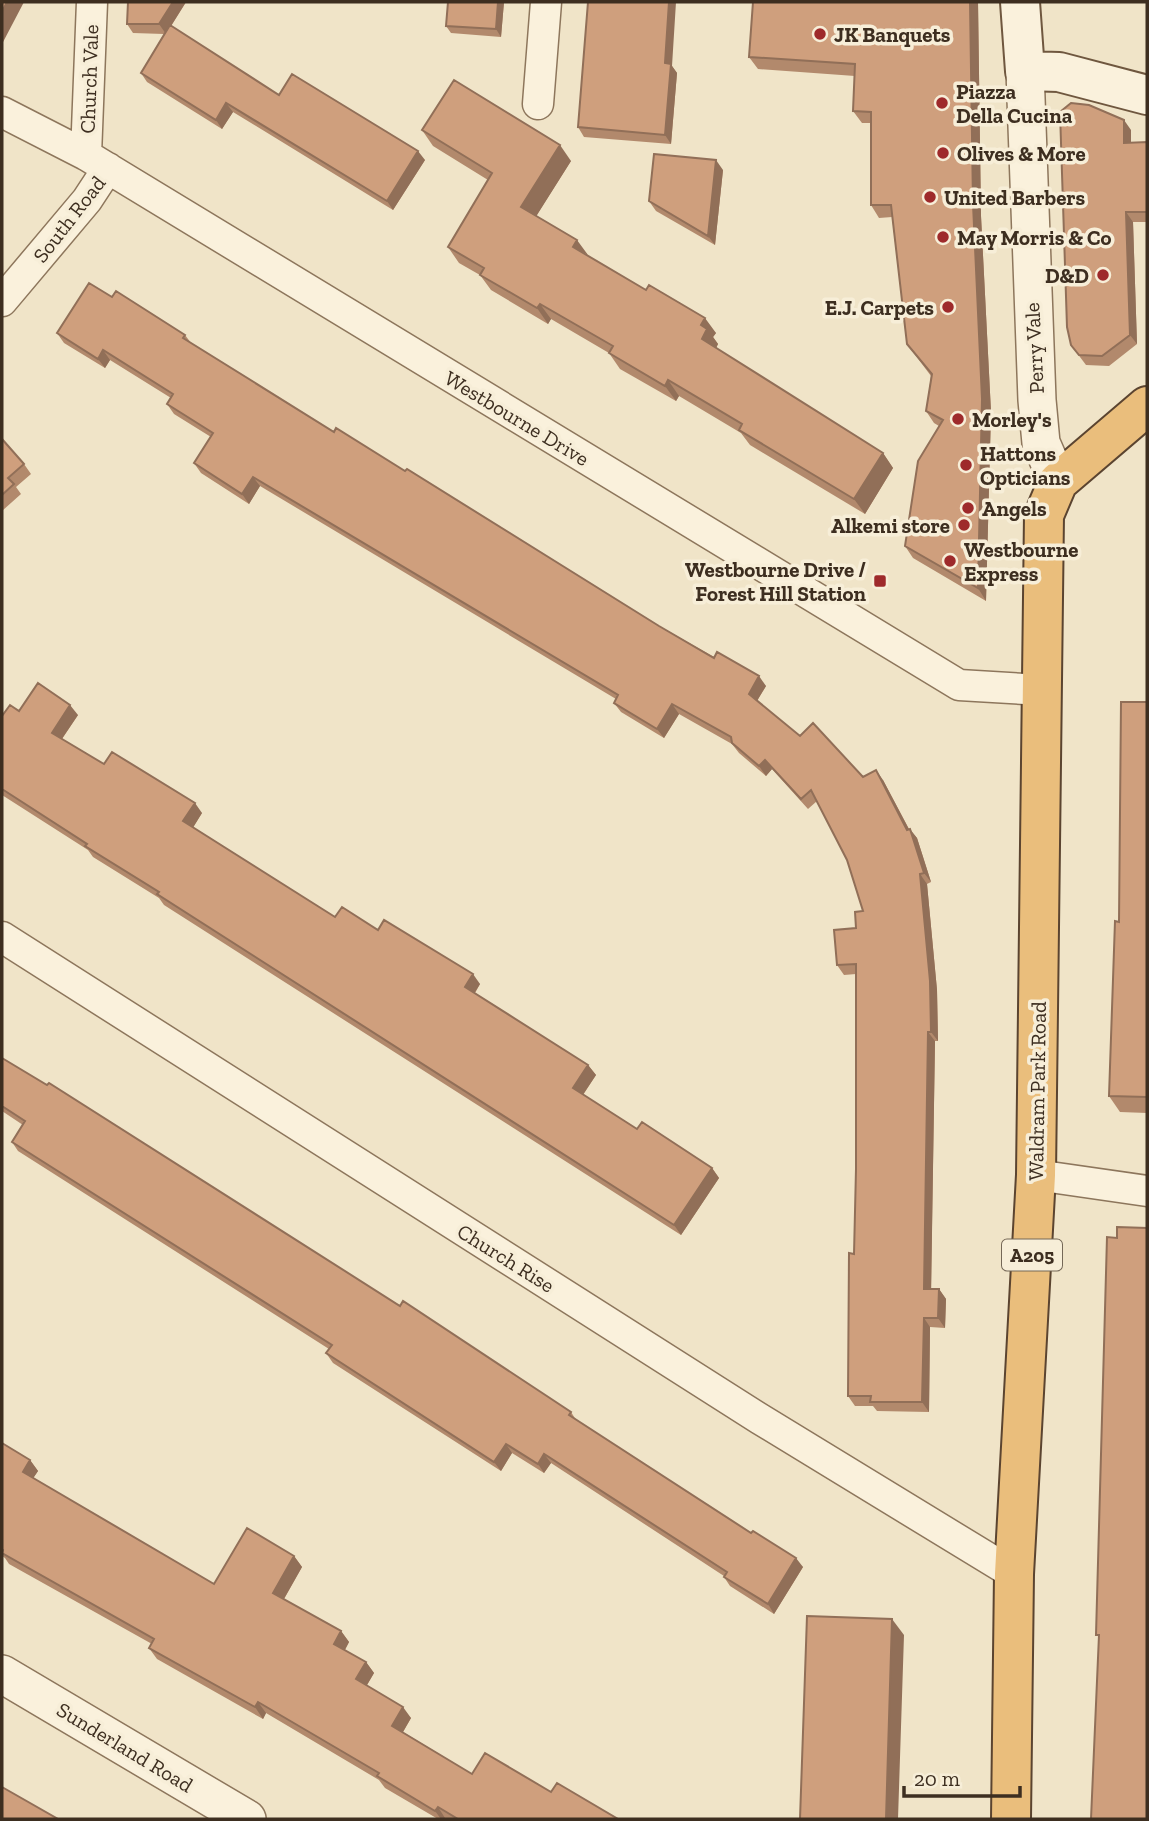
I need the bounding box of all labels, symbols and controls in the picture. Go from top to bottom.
place label: JK Banquets [834,22,951,47]
street label: Church Vale [75,24,103,134]
marker: JK Banquets [812,26,828,42]
place label: Piazza Della Cucina [956,79,1073,128]
marker: Piazza Della Cucina [934,95,950,111]
place label: Olives & More [957,141,1086,166]
marker: Olives & More [935,145,951,161]
street label: South Road [27,170,111,267]
place label: United Barbers [944,185,1086,210]
marker: United Barbers [922,189,938,205]
place label: May Morris & Co [957,225,1112,250]
marker: May Morris & Co [935,229,951,245]
place label: D&D [1045,263,1089,288]
marker: D&D [1095,267,1111,283]
place label: E.J. Carpets [825,295,934,320]
marker: E.J. Carpets [940,299,956,315]
street label: Perry Vale [1019,302,1049,394]
street label: Westbourne Drive [440,365,594,471]
place label: Morley's [972,407,1052,432]
marker: Morley's [950,411,966,427]
place label: Hattons Opticians [980,441,1071,490]
marker: Hattons Opticians [958,457,974,473]
place label: Angels [982,496,1047,521]
marker: Angels [960,500,976,516]
place label: Alkemi store [831,513,950,538]
marker: Alkemi store [956,517,972,533]
place label: Westbourne Express [964,537,1078,586]
marker: Westbourne Express [942,553,958,569]
place label: Westbourne Drive / Forest Hill Station [685,557,867,606]
marker: Westbourne Drive / Forest Hill Station [872,573,888,589]
street label: Waldram Park Road [1023,1001,1051,1181]
street label: Church Rise [453,1218,559,1298]
road number: A205 [1002,1240,1062,1270]
street label: Sunderland Road [52,1697,198,1798]
scale bar [904,1755,1020,1799]
text: 20 m [914,1766,960,1791]

